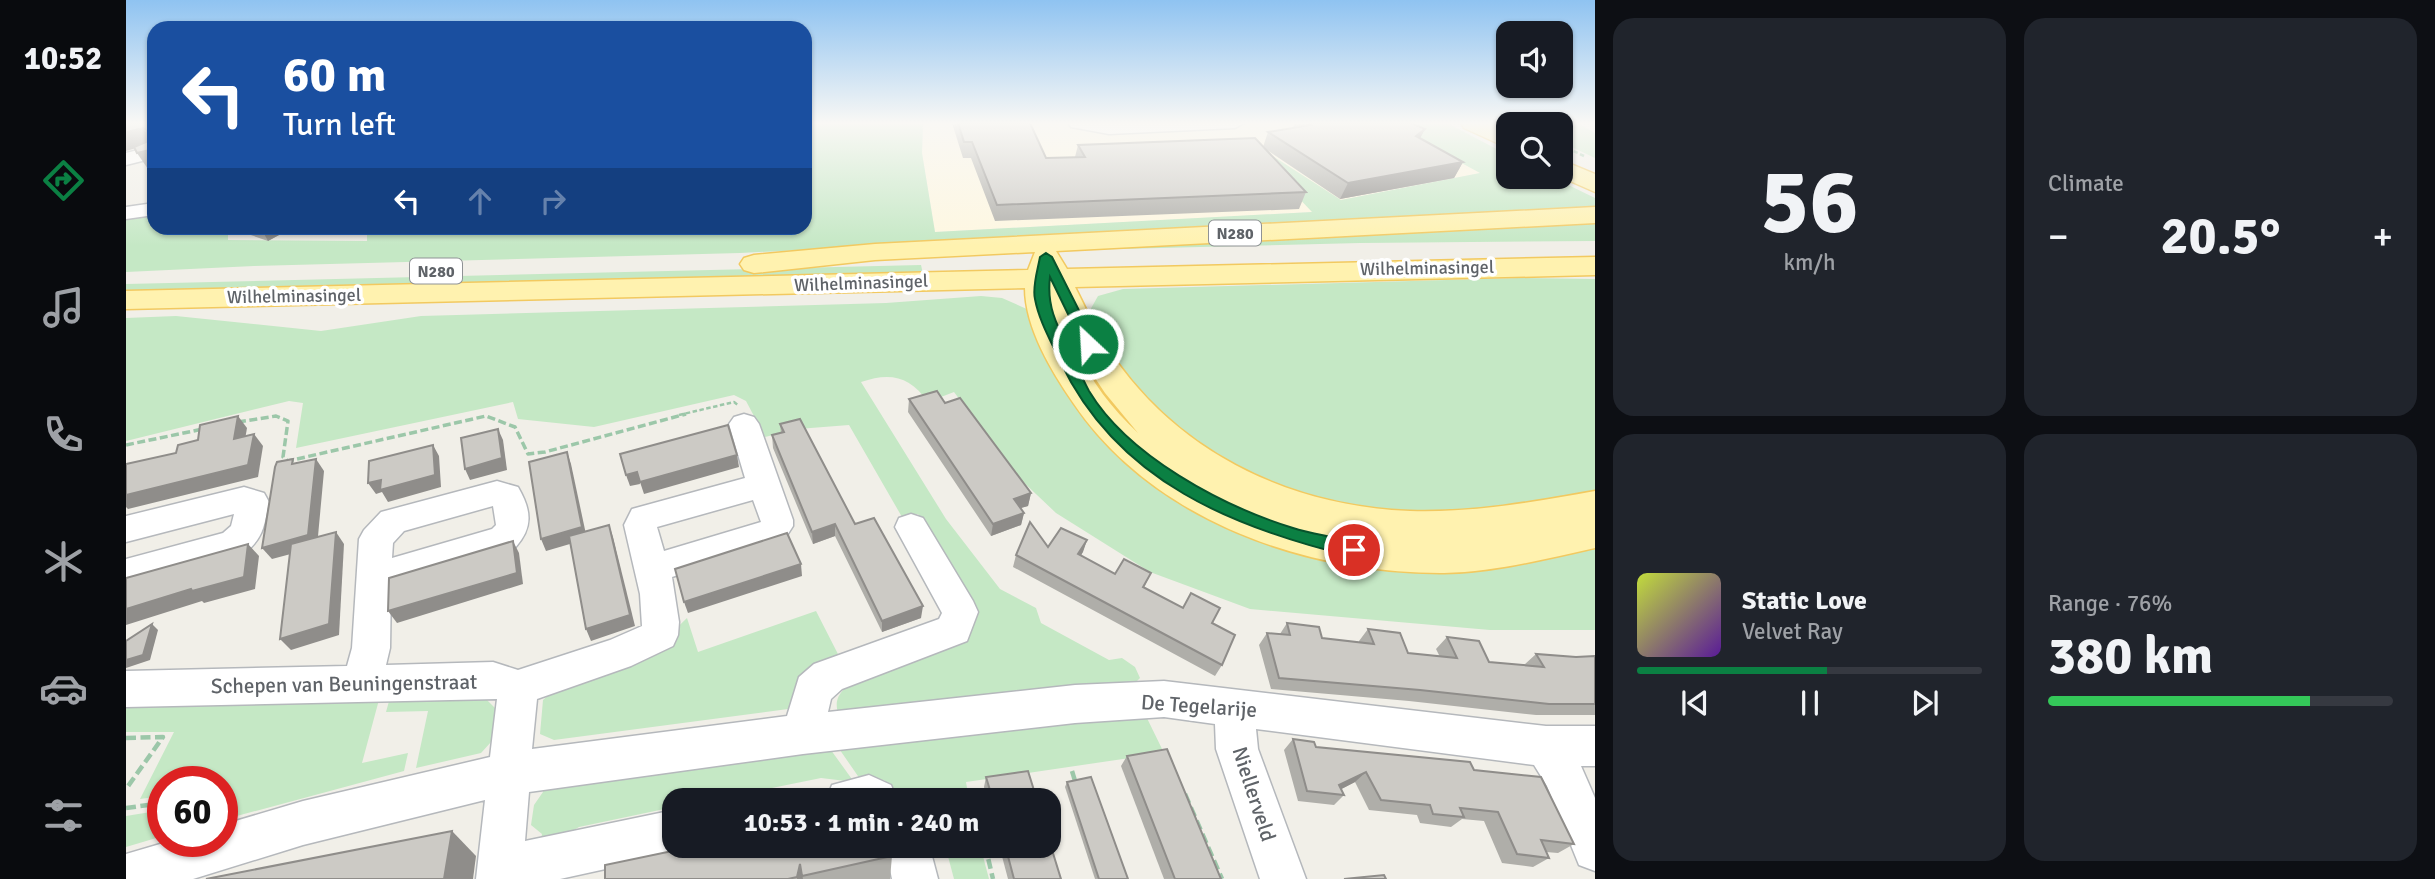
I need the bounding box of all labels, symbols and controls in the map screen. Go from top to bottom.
map controls [1496,21,1573,189]
button: sound [1496,21,1573,98]
text: 10:52 [24,39,102,78]
text: 60 m [283,45,386,105]
icon: left [168,49,259,140]
text: Turn left [283,105,396,144]
button: search [1496,112,1573,189]
text: 56 [1760,146,1859,259]
icon: directions [39,156,88,205]
text: Climate [2048,169,2124,198]
icon: left [388,182,426,220]
icon: ahead [461,182,499,220]
icon: right [534,182,572,220]
text: 20.5° [2161,204,2280,268]
text: − [2048,213,2069,260]
text: + [2372,213,2393,260]
road number: N280 [1209,220,1261,246]
text: km/h [1783,248,1836,277]
street label: Wilhelminasingel [1360,256,1494,280]
road number: N280 [410,258,462,284]
street label: Wilhelminasingel [794,270,928,296]
icon: music [39,283,88,332]
street label: Wilhelminasingel [227,284,361,308]
position arrow [1051,307,1125,381]
icon: phone [39,410,88,459]
pin [1324,520,1384,580]
icon: arrive [1335,531,1373,569]
icon: climate [39,537,88,586]
text: Static Love [1742,585,1867,617]
text: Range · 76% [2048,589,2172,618]
text: Velvet Ray [1742,617,1843,646]
text: 380 km [2048,624,2213,688]
icon: car [39,664,88,713]
street label: Schepen van Beuningenstraat [211,669,477,699]
icon: previous [1676,684,1714,722]
icon: pause [1791,684,1829,722]
icon: next [1906,684,1944,722]
street label: De Tegelarije [1140,689,1258,723]
street label: Niellerveld [1226,743,1282,845]
speed limit sign: 60 [147,766,238,857]
icon: filters [39,791,88,840]
text: 10:53 · 1 min · 240 m [744,807,979,839]

